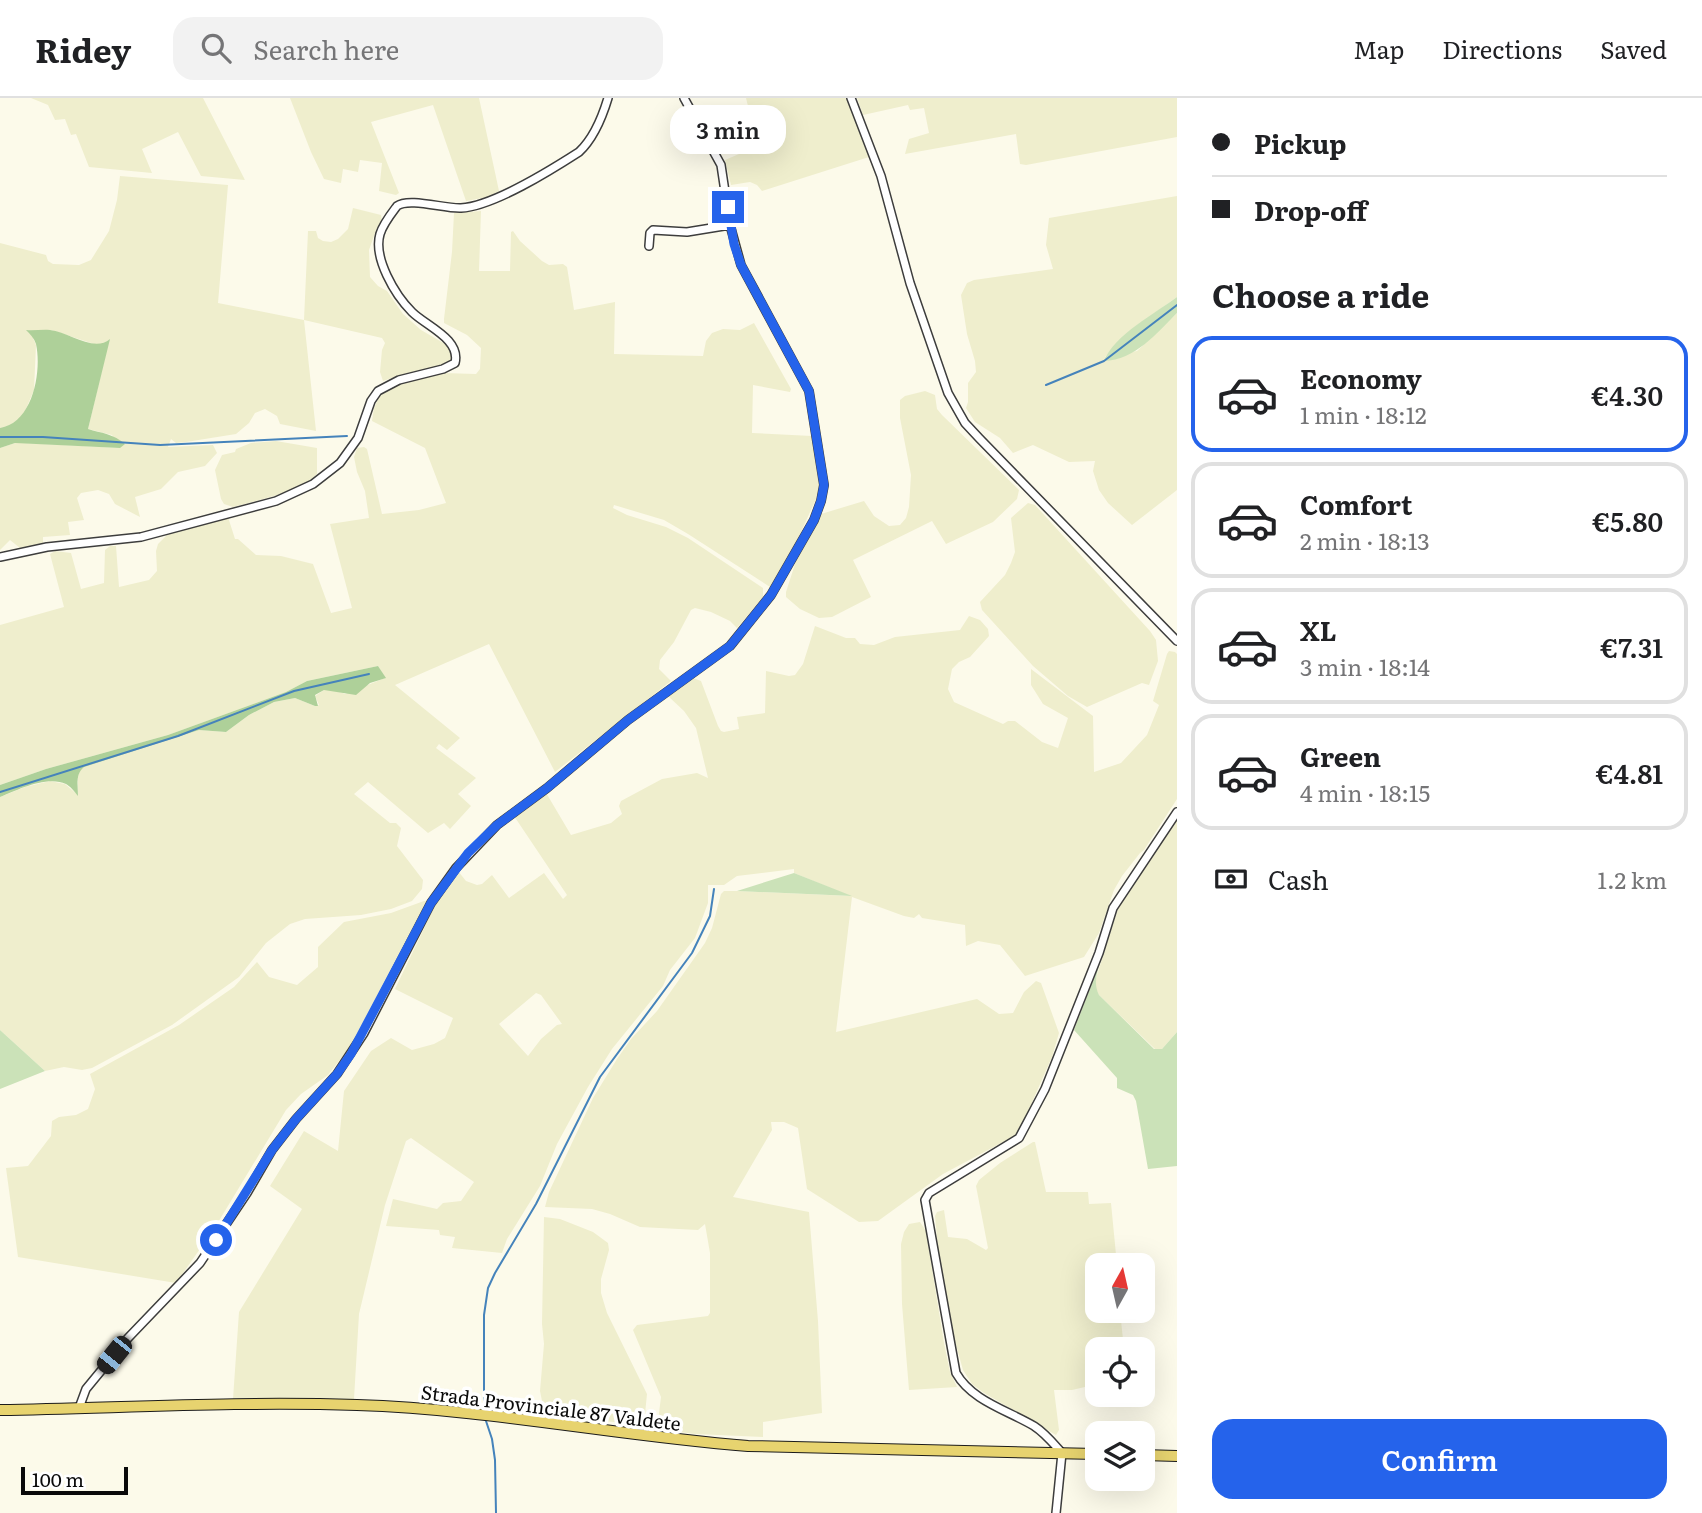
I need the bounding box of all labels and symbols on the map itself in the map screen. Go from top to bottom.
callout: 3 min [670,105,786,154]
route end [712,191,744,223]
route start [200,1224,232,1256]
north arrow [1085,1253,1155,1323]
car [93,1332,136,1378]
street label: Strada Provinciale 87 Valdete [419,1377,683,1437]
scale bar [21,1464,128,1496]

